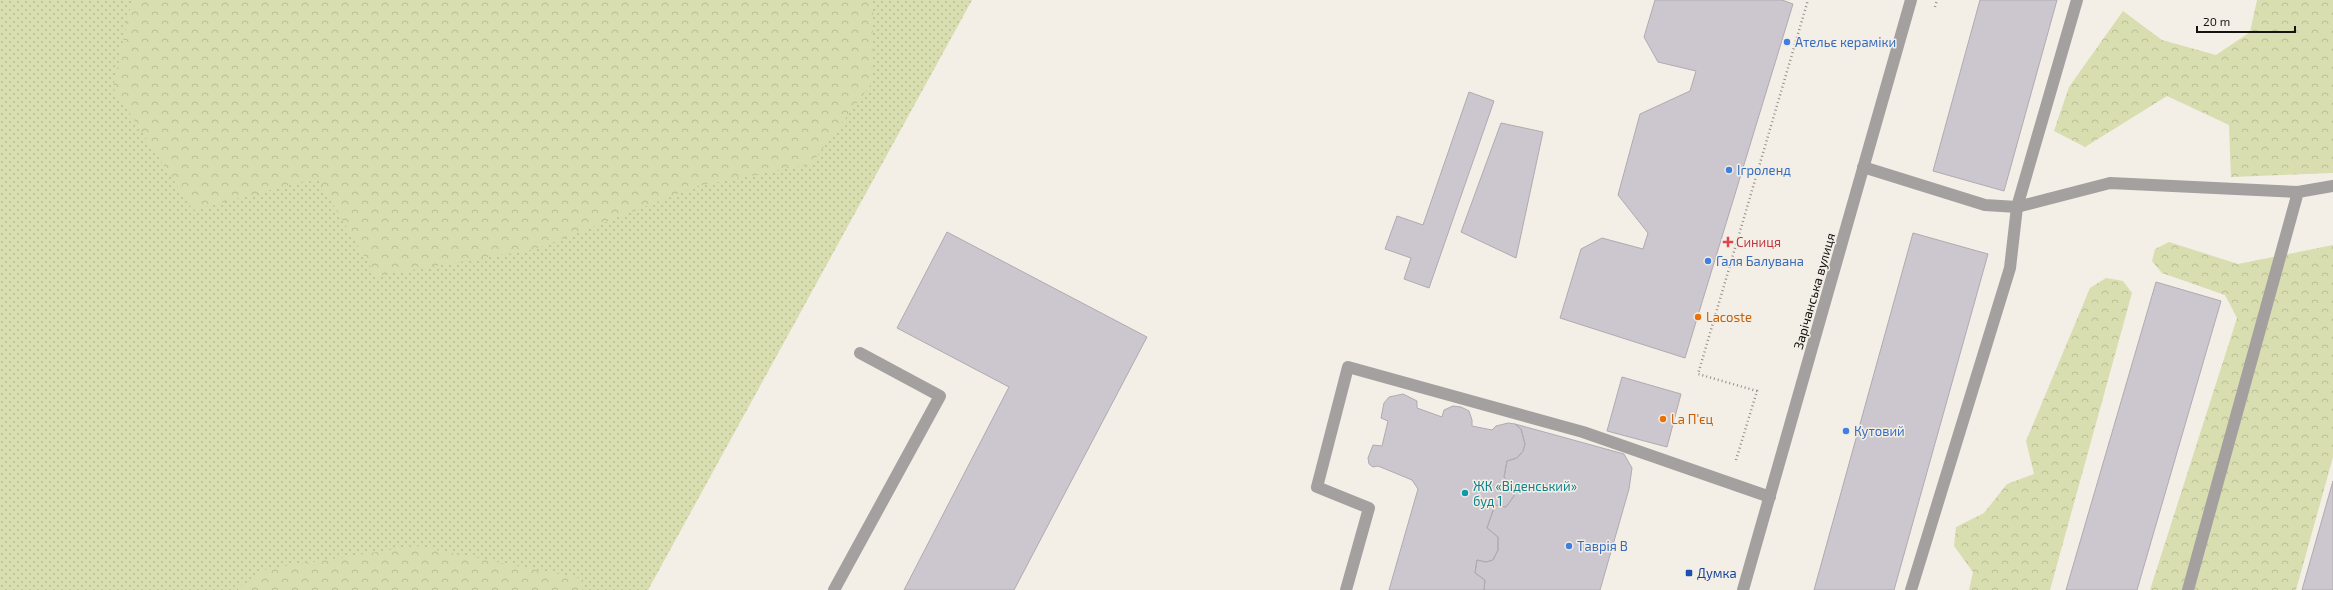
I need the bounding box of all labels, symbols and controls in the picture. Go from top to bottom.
scale bar [2197,8,2295,34]
text: 20 m [2203,14,2230,28]
place label: Ательє кераміки [1795,34,1896,50]
marker: Ательє кераміки [1782,37,1792,47]
place label: Ігроленд [1737,162,1791,178]
marker: Ігроленд [1724,165,1734,175]
street label: Зарічанська вулиця [1790,231,1838,351]
place label: Синиця [1736,234,1781,250]
marker: Синиця [1723,237,1733,247]
place label: Галя Балувана [1716,253,1804,269]
marker: Галя Балувана [1703,256,1713,266]
place label: Lacoste [1706,309,1752,325]
marker: Lacoste [1693,312,1703,322]
place label: La П'єц [1671,411,1713,427]
marker: La П'єц [1658,414,1668,424]
place label: Кутовий [1854,423,1905,439]
marker: Кутовий [1841,426,1851,436]
place label: ЖК «Віденський» буд 1 [1473,478,1577,509]
marker: ЖК «Віденський» буд 1 [1460,488,1470,498]
place label: Таврія В [1577,538,1628,554]
marker: Таврія В [1564,541,1574,551]
place label: Думка [1697,565,1737,581]
marker: Думка [1684,568,1694,578]

